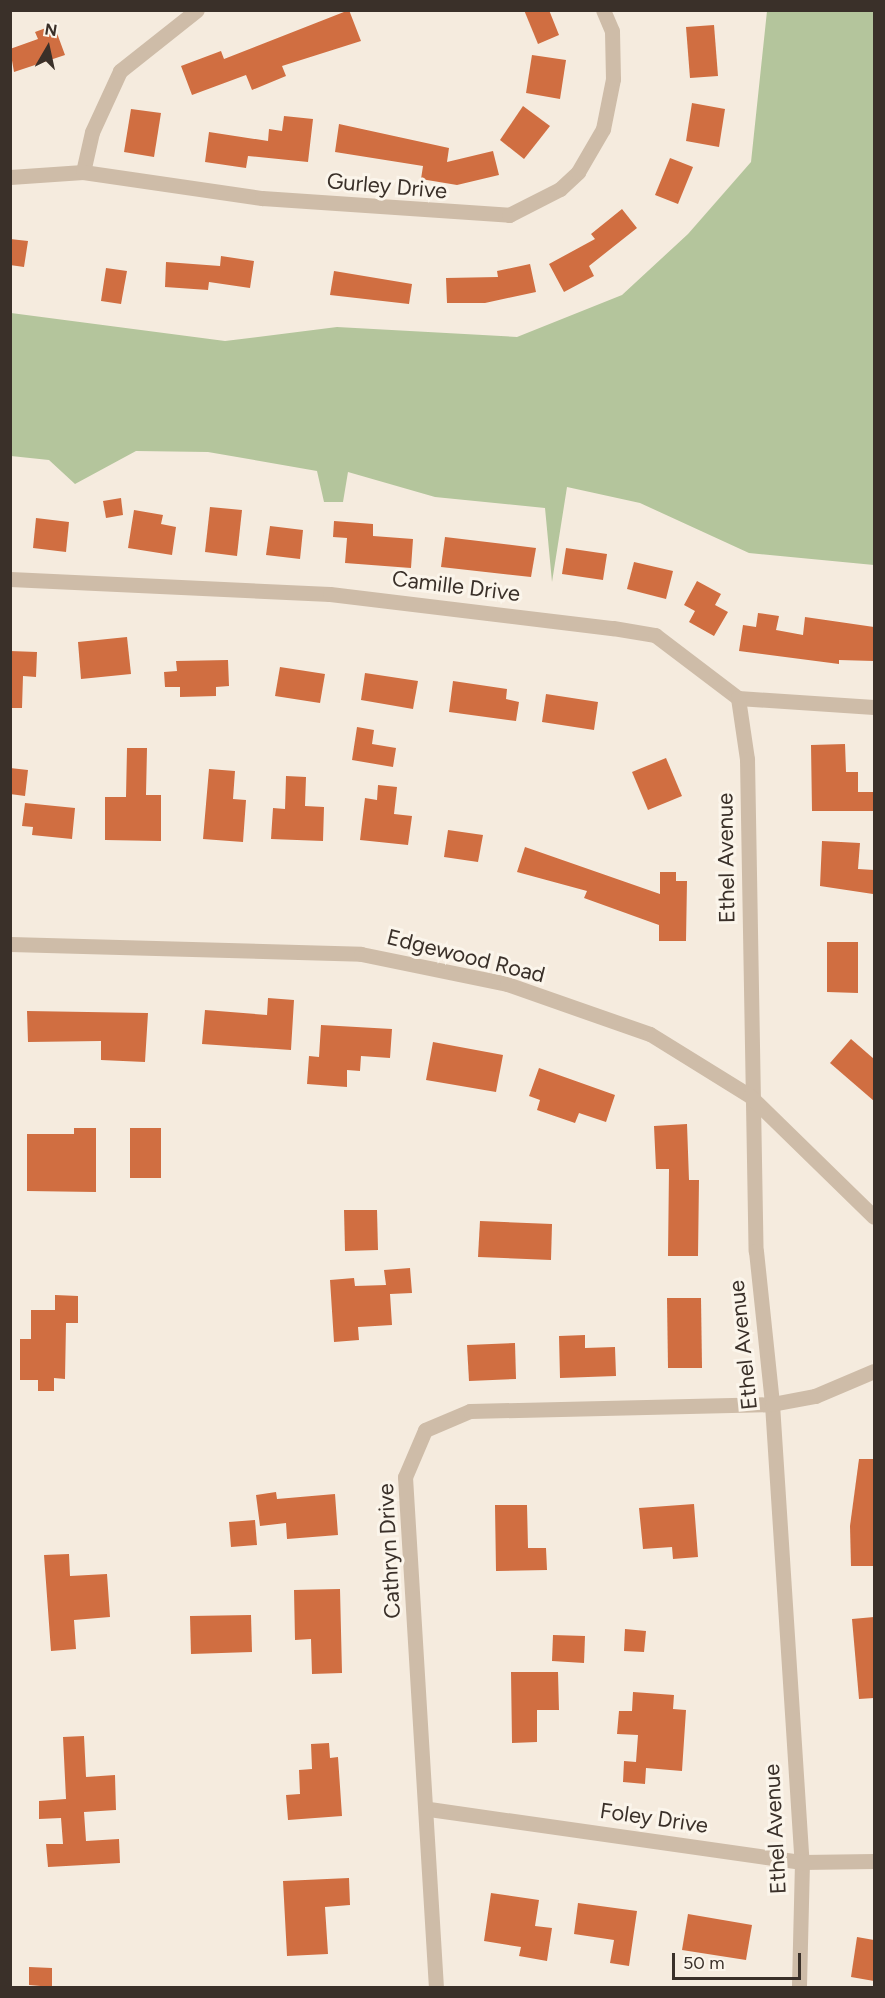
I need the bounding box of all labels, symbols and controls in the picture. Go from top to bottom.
north arrow [18,18,78,78]
text: N [43,19,58,40]
street label: Gurley Drive [326,168,448,204]
street label: Camille Drive [390,565,522,607]
street label: Ethel Avenue [712,793,740,923]
street label: Edgewood Road [384,924,548,988]
street label: Ethel Avenue [723,1279,763,1411]
street label: Cathryn Drive [372,1483,406,1619]
street label: Ethel Avenue [758,1763,792,1895]
street label: Foley Drive [598,1797,710,1839]
scale bar [675,1941,804,1979]
text: 50 m [683,1952,725,1974]

